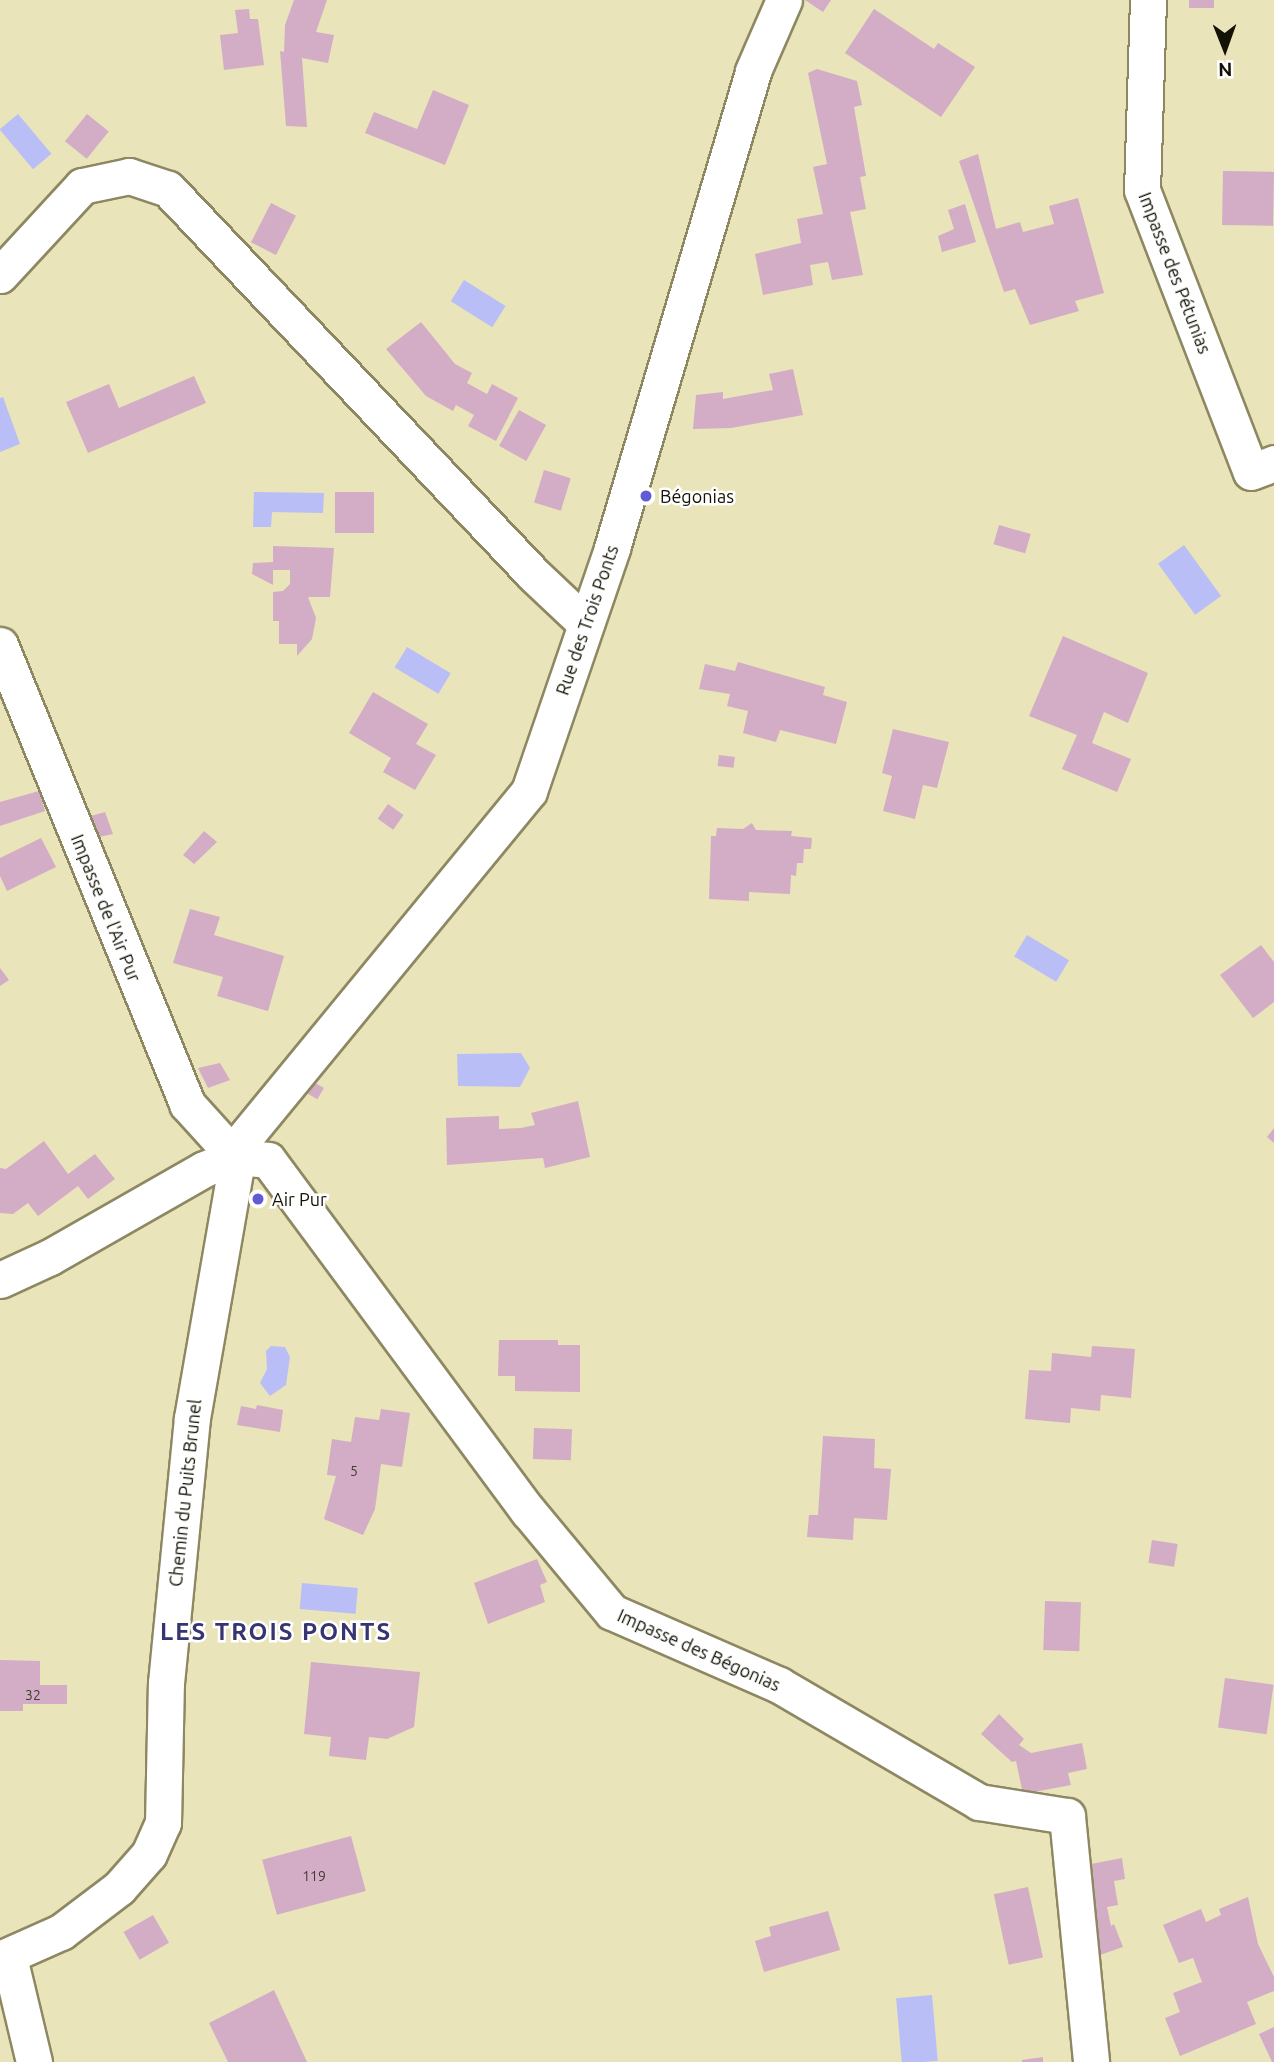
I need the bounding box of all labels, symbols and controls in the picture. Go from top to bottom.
north arrow [1190,14,1260,84]
text: N [1218,59,1233,81]
street label: Impasse des Pétunias [1134,189,1216,357]
place label: Bégonias [660,485,734,507]
marker: Bégonias [638,488,654,504]
street label: Rue des Trois Ponts [551,542,623,698]
street label: Impasse de l'Air Pur [67,831,145,985]
place label: Air Pur [272,1188,327,1210]
marker: Air Pur [250,1191,266,1207]
street label: Chemin du Puits Brunel [164,1398,206,1588]
house number: 5 [350,1463,358,1479]
street label: Impasse des Bégonias [614,1604,784,1696]
district label: LES TROIS PONTS [162,1618,390,1646]
house number: 32 [25,1687,41,1703]
house number: 119 [302,1868,326,1884]

